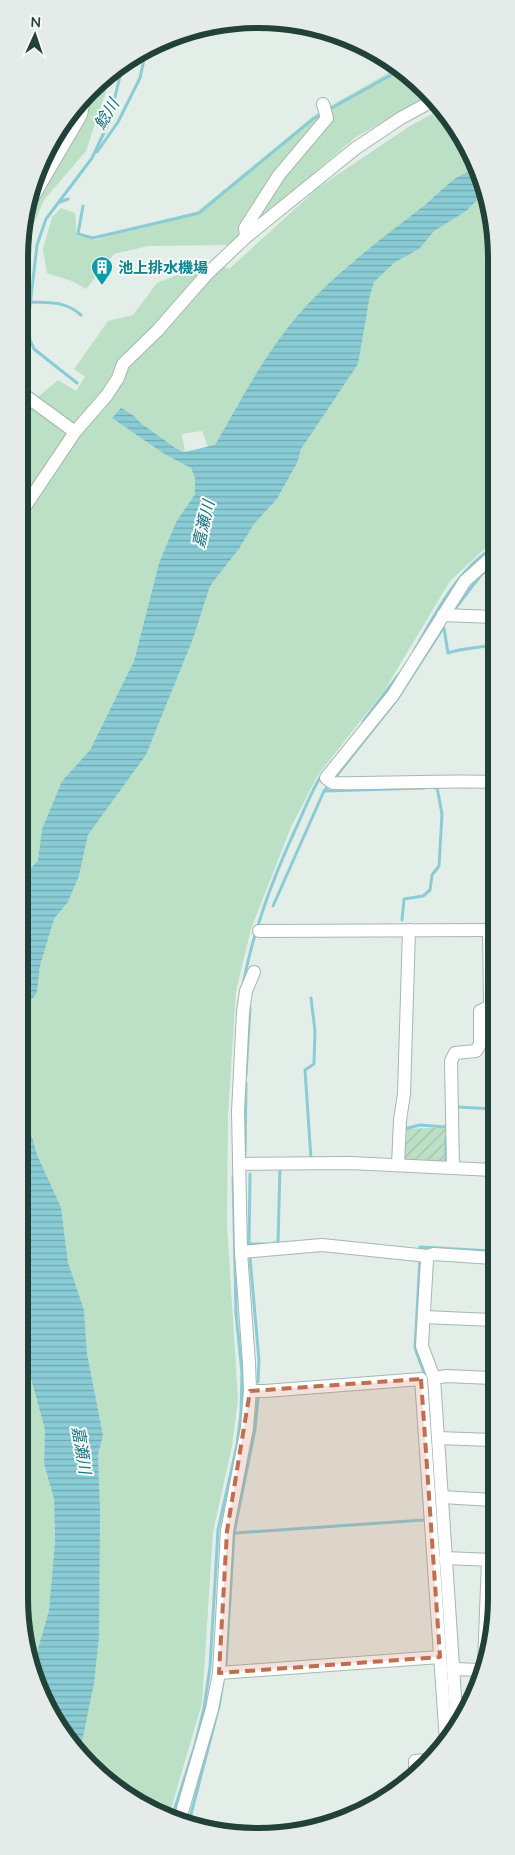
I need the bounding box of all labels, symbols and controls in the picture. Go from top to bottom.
north arrow [10,10,60,60]
text: N [30,13,41,31]
water label: 鯰川 [89,93,124,133]
building icon: 池上排水機場 [90,255,114,286]
place label: 池上排水機場 [118,258,208,277]
water label: 嘉瀬川 [188,496,219,550]
water label: 嘉瀬川 [68,1425,96,1477]

